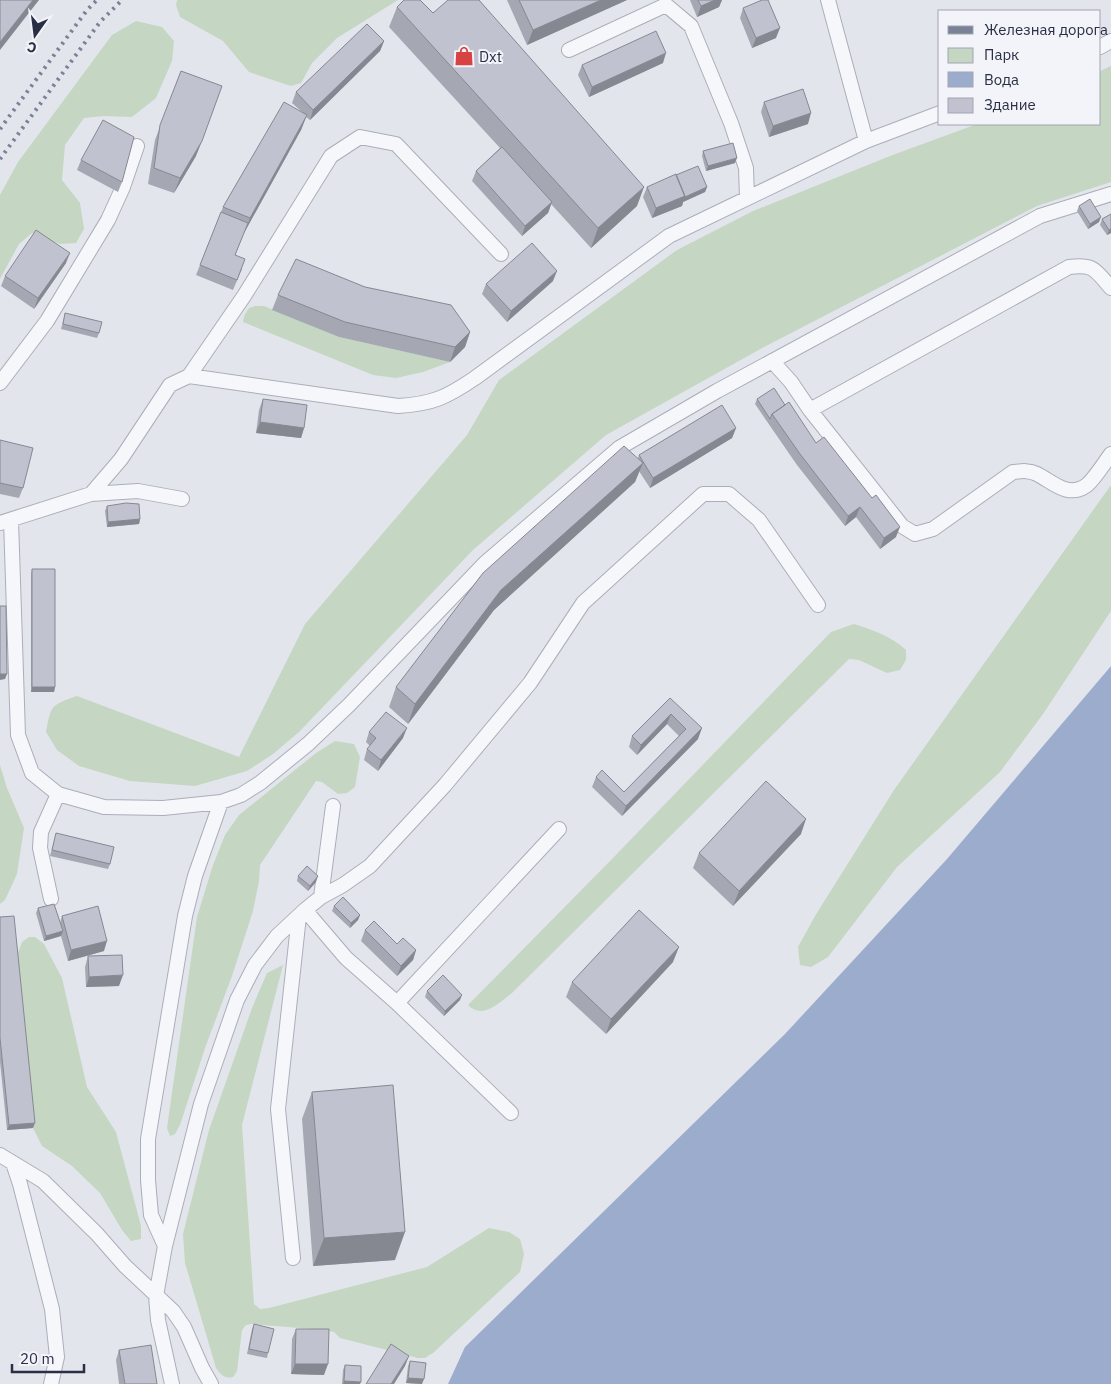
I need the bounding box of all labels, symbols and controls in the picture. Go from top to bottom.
north arrow [10,10,60,60]
legend [938,10,1101,125]
text: Железная дорога [984,20,1108,39]
text: С [25,38,38,57]
shop icon: Dxt [453,45,475,67]
text: Парк [984,45,1019,64]
place label: Dxt [479,47,502,66]
text: Вода [984,70,1019,89]
text: Здание [984,95,1036,114]
scale bar [12,1342,85,1374]
text: 20 m [20,1349,55,1368]

